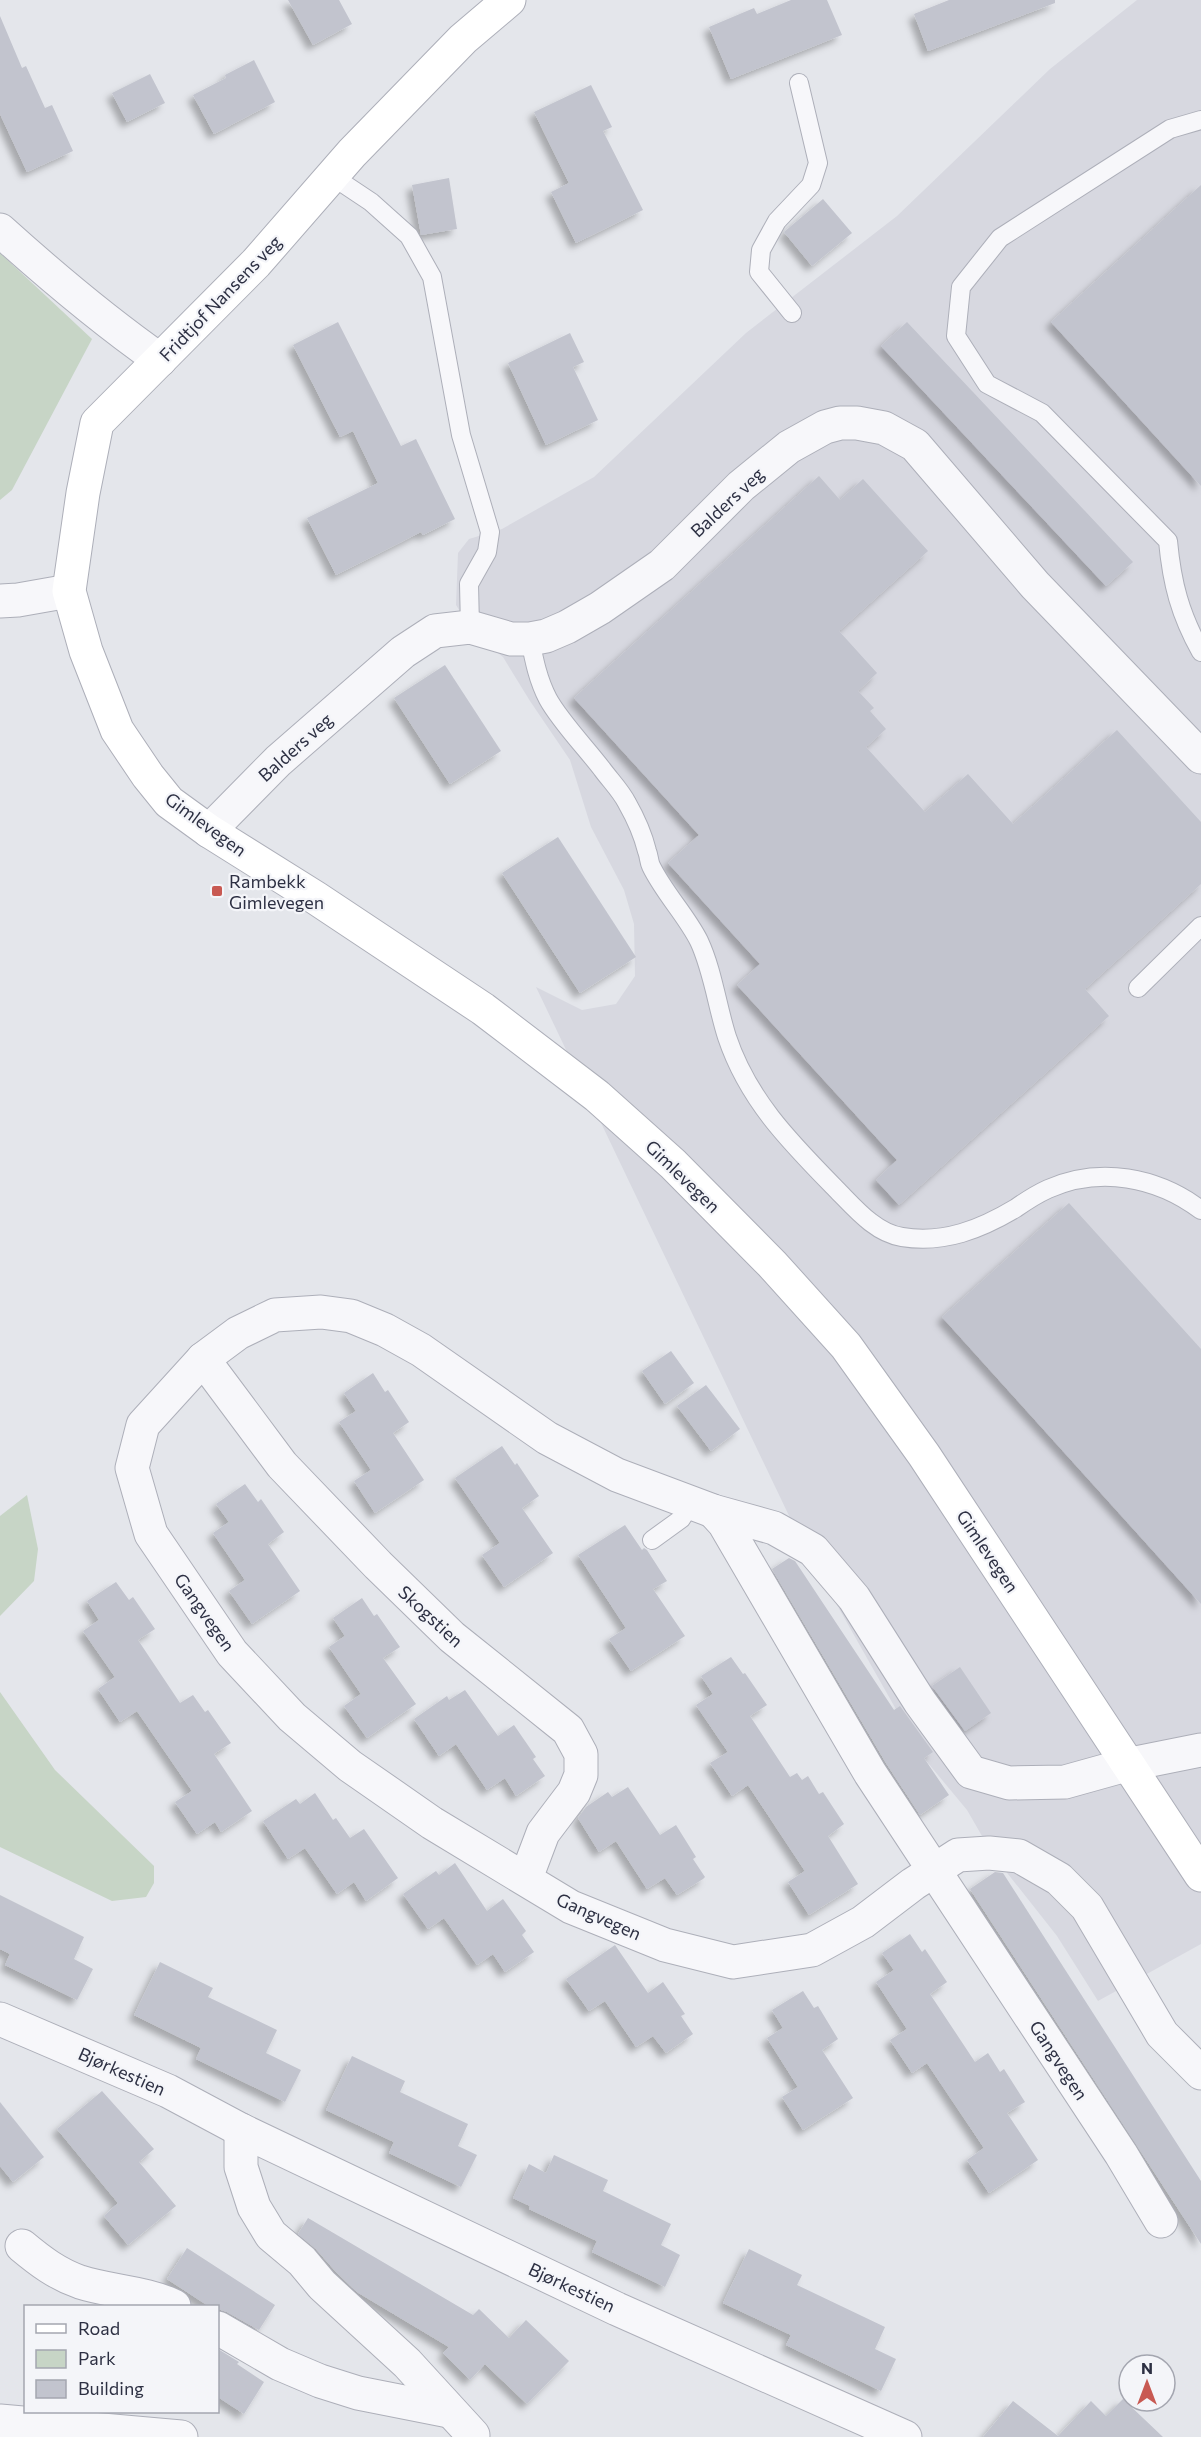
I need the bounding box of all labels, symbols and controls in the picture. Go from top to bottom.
street label: Fridtjof Nansens veg [154,230,286,366]
street label: Balders veg [686,462,768,541]
street label: Balders veg [253,708,337,786]
street label: Gimlevegen [161,787,251,861]
place label: Rambekk Gimlevegen [229,870,324,913]
marker: Rambekk Gimlevegen [210,884,224,898]
street label: Gimlevegen [641,1135,725,1217]
street label: Gimlevegen [952,1505,1024,1597]
street label: Gangvegen [170,1569,240,1655]
street label: Skogstien [394,1581,468,1651]
street label: Gangvegen [553,1888,645,1944]
street label: Gangvegen [1025,2016,1093,2104]
street label: Bjørkestien [75,2042,169,2100]
street label: Bjørkestien [525,2257,619,2317]
legend [24,2305,219,2413]
text: Road [78,2317,120,2339]
text: Park [78,2347,116,2369]
north arrow [1117,2353,1177,2413]
text: N [1141,2358,1153,2377]
text: Building [78,2377,144,2399]

